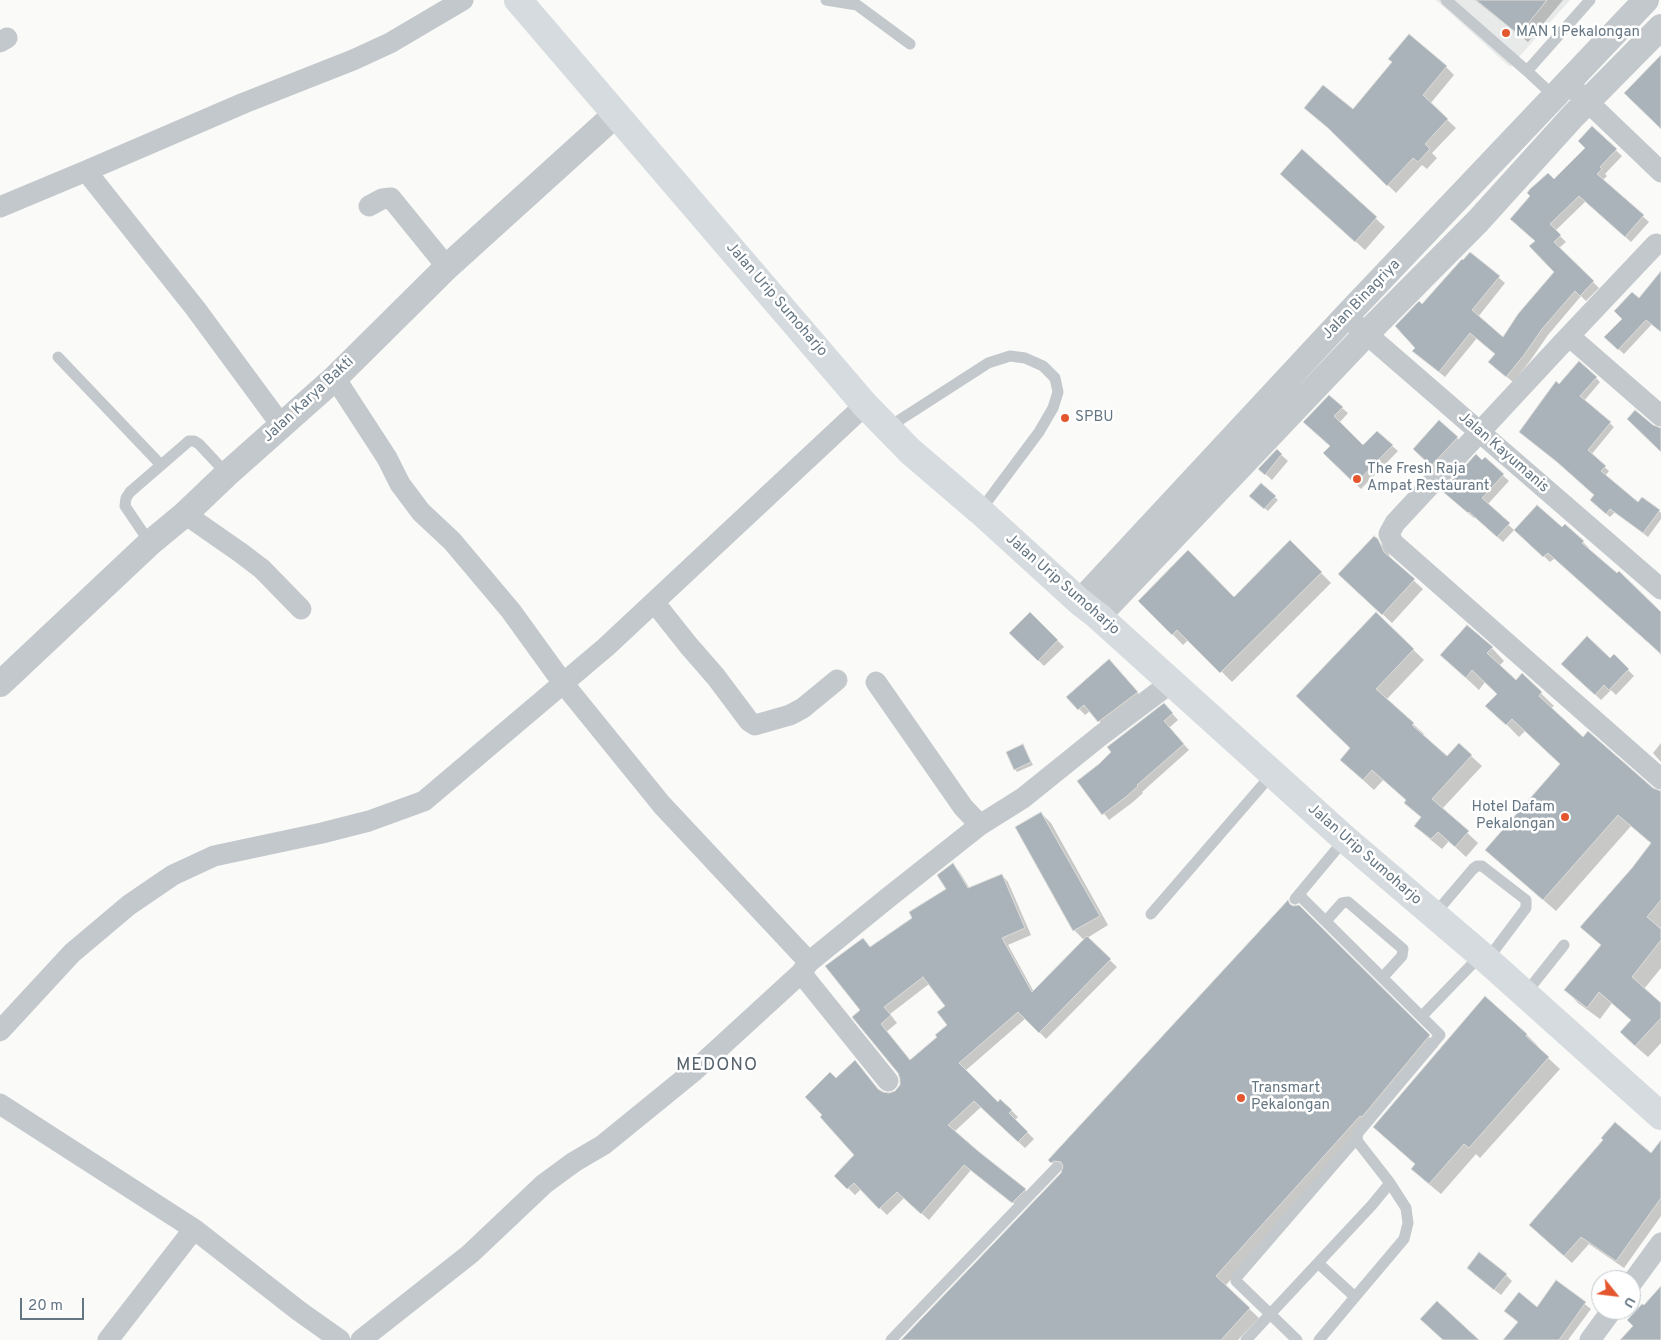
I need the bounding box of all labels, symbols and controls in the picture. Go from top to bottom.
place label: MAN 1 Pekalongan [1516,24,1640,42]
marker: MAN 1 Pekalongan [1500,27,1512,39]
street label: Jalan Urip Sumoharjo [722,239,830,361]
street label: Jalan Binagriya [1319,256,1405,344]
street label: Jalan Karya Bakti [260,353,358,447]
place label: SPBU [1075,409,1113,427]
street label: Jalan Kayumanis [1454,409,1552,497]
marker: SPBU [1059,412,1071,424]
place label: The Fresh Raja Ampat Restaurant [1367,461,1490,496]
marker: The Fresh Raja Ampat Restaurant [1351,473,1363,485]
street label: Jalan Urip Sumoharjo [1001,531,1123,639]
place label: Hotel Dafam Pekalongan [1472,799,1555,834]
street label: Jalan Urip Sumoharjo [1303,801,1425,909]
marker: Hotel Dafam Pekalongan [1559,811,1571,823]
district label: MEDONO [675,1055,759,1077]
place label: Transmart Pekalongan [1251,1080,1330,1115]
marker: Transmart Pekalongan [1235,1092,1247,1104]
north arrow [1591,1270,1641,1320]
scale bar [22,1288,86,1320]
text: U [1619,1294,1639,1311]
text: 20 m [28,1297,63,1316]

